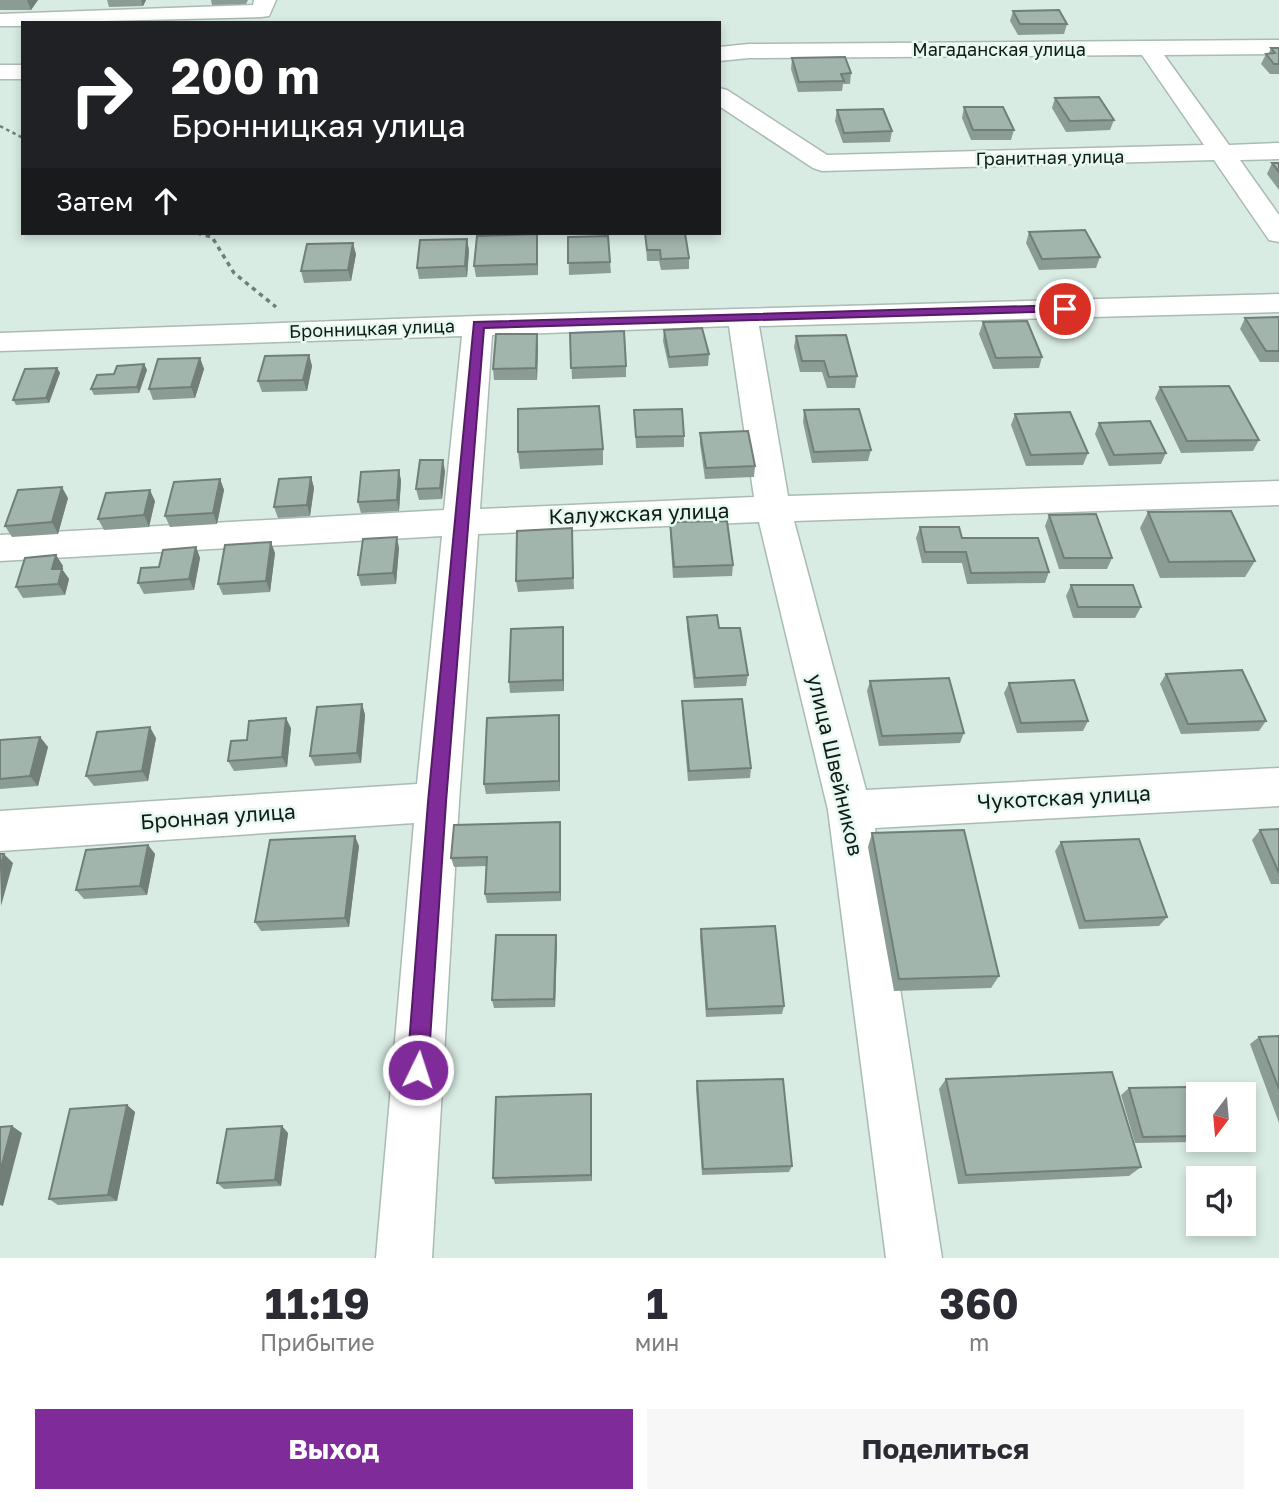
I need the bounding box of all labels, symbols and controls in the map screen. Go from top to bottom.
street label: Магаданская улица [912,38,1086,60]
text: 200 m [171,46,320,105]
icon: right [56,49,147,140]
text: Бронницкая улица [171,106,466,144]
street label: Гранитная улица [975,145,1125,169]
icon: ahead [147,182,185,220]
text: Затем [56,186,133,217]
pin [1035,279,1095,339]
icon: arrive [1046,290,1084,328]
street label: Бронницкая улица [289,314,455,342]
street label: Калужская улица [548,497,730,529]
street label: улица Швейников [802,671,870,858]
street label: Чукотская улица [976,779,1151,815]
street label: Бронная улица [139,798,297,834]
position arrow [381,1033,455,1107]
north arrow [1186,1082,1256,1152]
map controls [1186,1082,1256,1236]
button: sound [1186,1166,1256,1236]
text: 11:19 [265,1278,370,1328]
text: 1 [646,1278,668,1328]
text: 360 [939,1278,1019,1328]
text: Прибытие [260,1328,375,1356]
text: мин [635,1328,679,1356]
text: m [969,1328,989,1356]
button: Выход [35,1409,633,1489]
button: Поделиться [647,1409,1244,1489]

